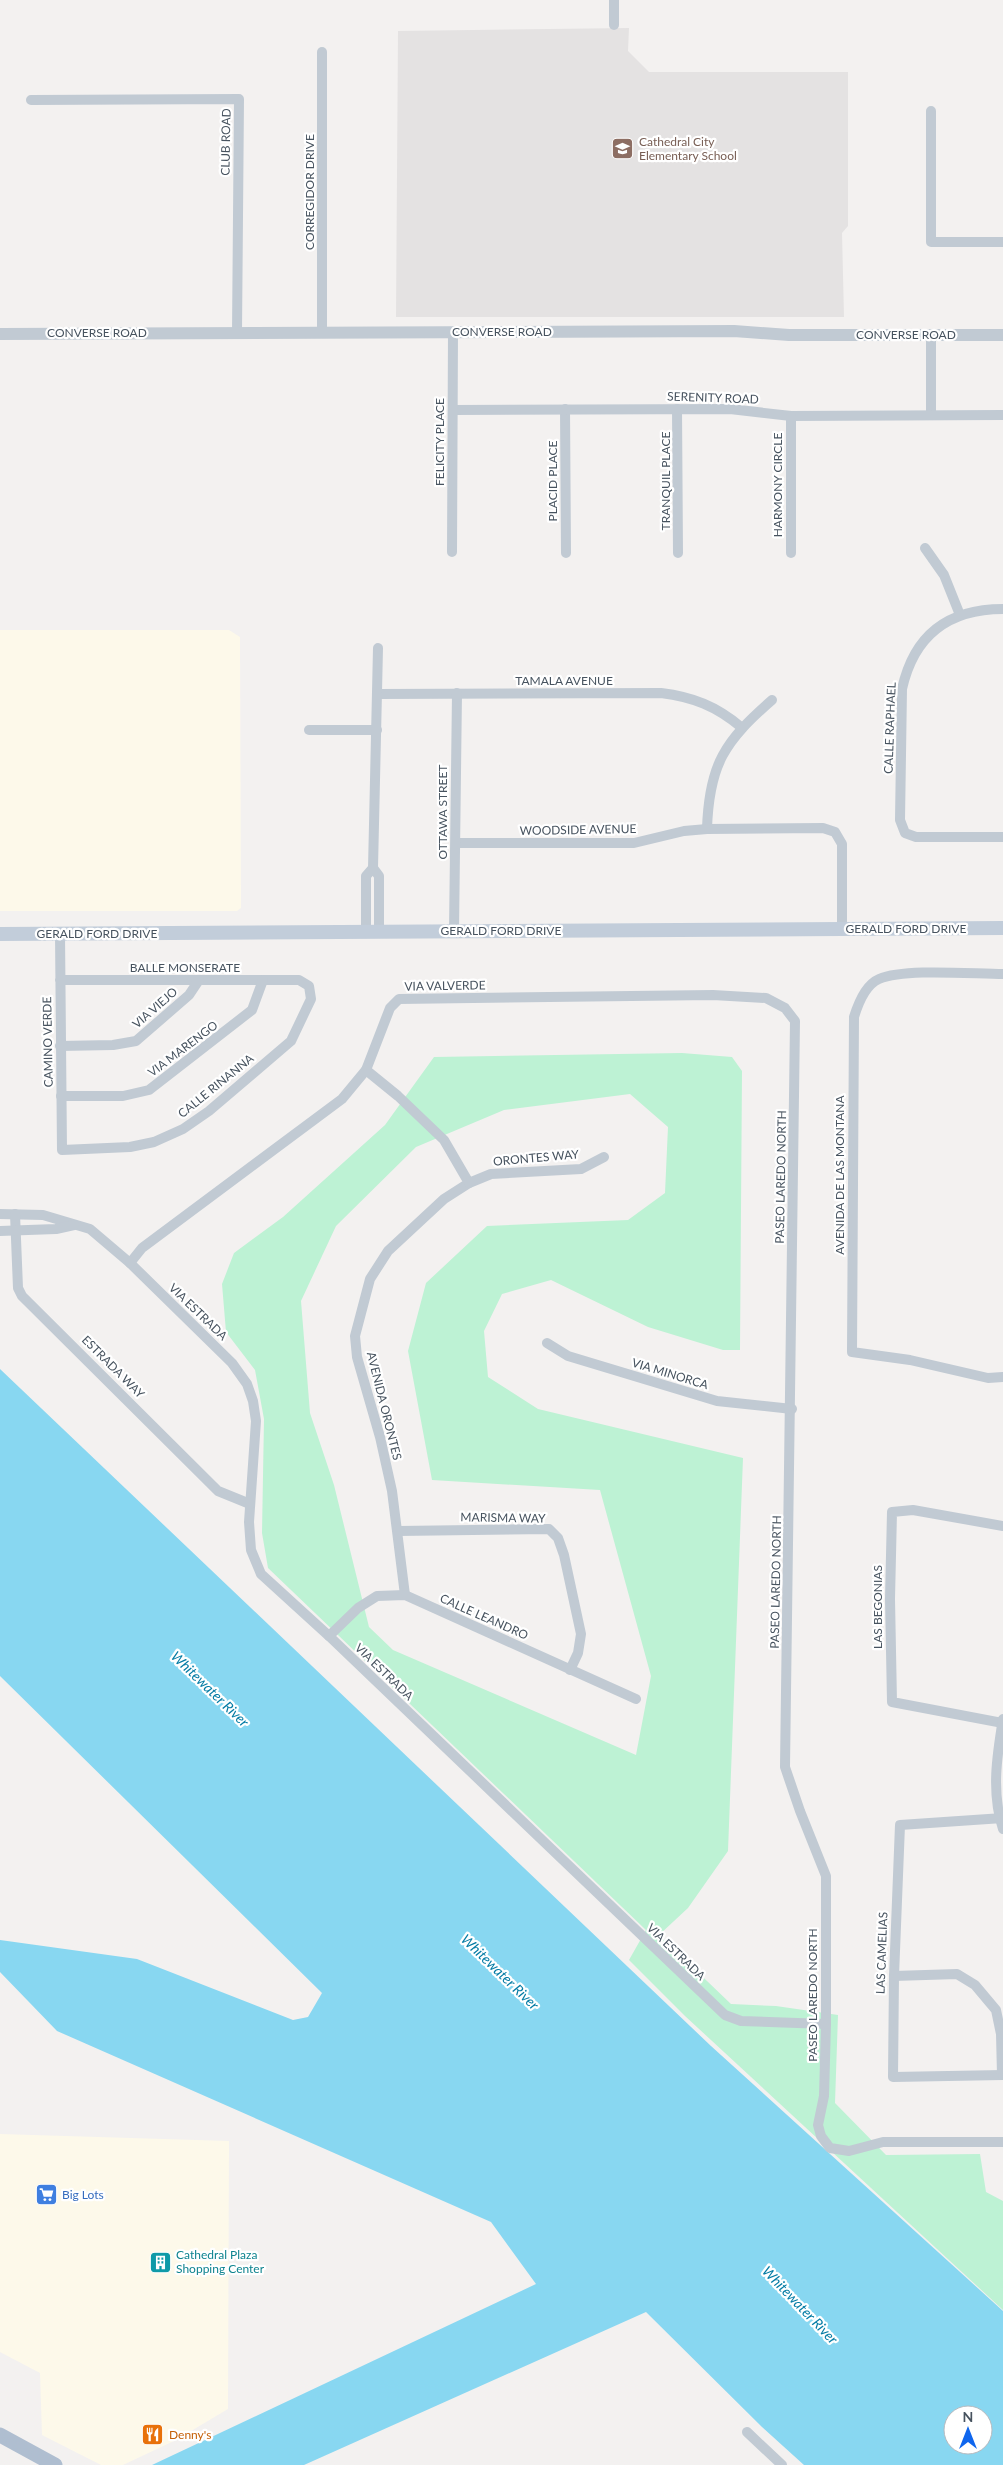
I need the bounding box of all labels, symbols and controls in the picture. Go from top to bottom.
street label: CLUB ROAD [217,108,234,176]
street label: CORREGIDOR DRIVE [302,134,317,250]
place label: Cathedral City Elementary School [639,134,737,163]
school or university icon: Cathedral City Elementary School [611,137,635,161]
street label: CONVERSE ROAD [452,324,552,339]
street label: CONVERSE ROAD [47,325,147,340]
street label: CONVERSE ROAD [856,327,956,342]
street label: SERENITY ROAD [667,388,759,407]
street label: FELICITY PLACE [432,398,447,486]
street label: TRANQUIL PLACE [658,432,673,530]
street label: HARMONY CIRCLE [770,433,785,537]
street label: PLACID PLACE [545,440,560,522]
street label: TAMALA AVENUE [515,673,613,688]
street label: CALLE RAPHAEL [880,682,899,774]
street label: OTTAWA STREET [435,765,450,859]
street label: WOODSIDE AVENUE [520,821,637,838]
street label: GERALD FORD DRIVE [846,921,966,936]
street label: GERALD FORD DRIVE [441,923,561,938]
street label: GERALD FORD DRIVE [37,926,157,941]
street label: BALLE MONSERATE [130,960,240,975]
street label: VIA VALVERDE [404,977,486,994]
street label: VIA VIEJO [129,984,181,1031]
street label: CAMINO VERDE [39,996,56,1087]
street label: VIA MARENGO [145,1017,221,1080]
street label: CALLE RINANNA [175,1050,257,1121]
street label: AVENIDA DE LAS MONTANA [832,1094,847,1255]
street label: PASEO LAREDO NORTH [772,1110,789,1244]
street label: ORONTES WAY [492,1146,580,1169]
street label: VIA ESTRADA [166,1280,231,1344]
street label: ESTRADA WAY [79,1332,148,1401]
street label: AVENIDA ORONTES [364,1350,405,1462]
street label: VIA MINORCA [630,1355,711,1393]
street label: MARISMA WAY [460,1509,546,1526]
street label: PASEO LAREDO NORTH [767,1515,784,1649]
street label: LAS BEGONIAS [870,1565,885,1649]
street label: CALLE LEANDRO [438,1590,531,1643]
street label: VIA ESTRADA [352,1640,417,1704]
water label: Whitewater River [168,1647,253,1730]
street label: LAS CAMELIAS [873,1912,890,1994]
street label: VIA ESTRADA [644,1920,709,1984]
street label: PASEO LAREDO NORTH [805,1928,820,2062]
water label: Whitewater River [458,1930,543,2013]
supermarket icon: Big Lots [34,2183,58,2207]
place label: Big Lots [62,2187,104,2202]
place label: Cathedral Plaza Shopping Center [176,2247,265,2276]
building icon: Cathedral Plaza Shopping Center [148,2250,172,2274]
water label: Whitewater River [759,2262,842,2347]
north arrow [943,2405,993,2455]
text: N [963,2408,973,2425]
restaurant icon: Denny's [141,2423,165,2447]
place label: Denny's [169,2427,211,2442]

